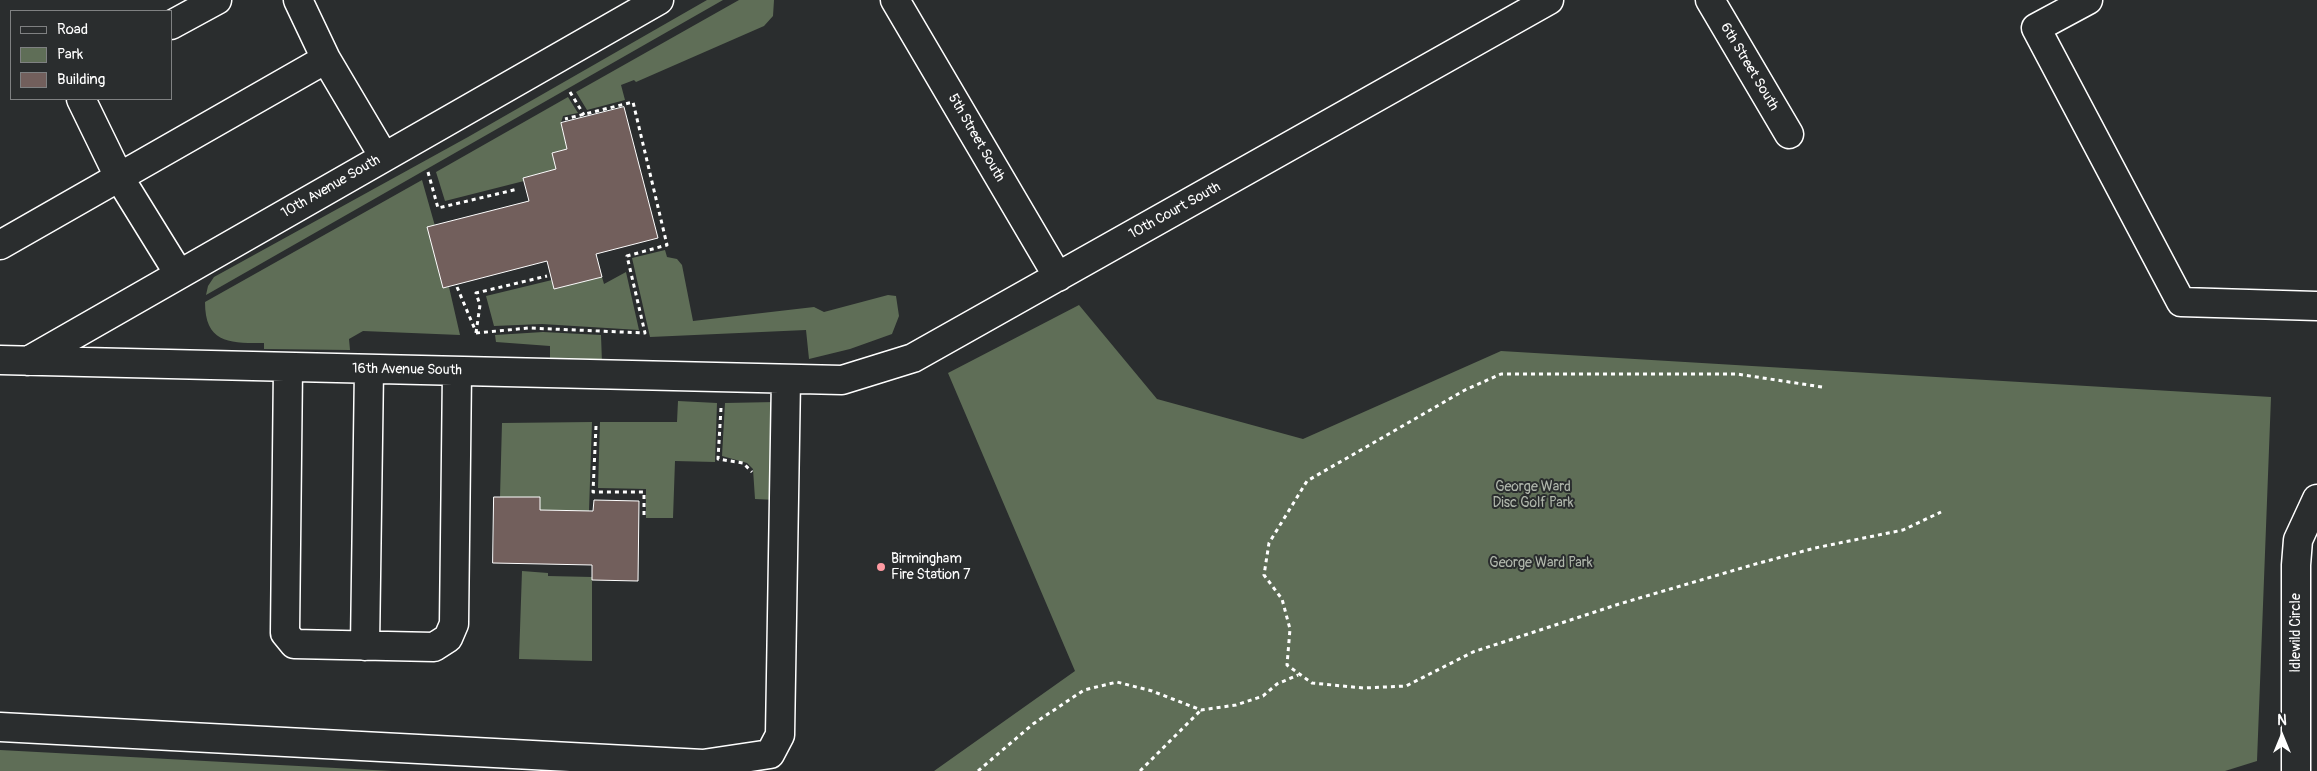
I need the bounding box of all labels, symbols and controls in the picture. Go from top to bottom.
legend [10,10,172,100]
text: Road [57,20,88,39]
street label: 6th Street South [1716,20,1782,114]
text: Park [57,45,83,64]
text: Building [57,70,105,89]
street label: 5th Street South [944,91,1008,185]
street label: 10th Avenue South [279,152,383,222]
street label: 10th Court South [1126,179,1224,243]
street label: 16th Avenue South [352,361,462,379]
park label: George Ward Disc Golf Park [1492,479,1574,512]
place label: Birmingham Fire Station 7 [891,551,970,584]
park label: George Ward Park [1489,555,1593,571]
marker: Birmingham Fire Station 7 [875,561,887,573]
street label: Idlewild Circle [2288,593,2304,673]
north arrow [2257,711,2307,761]
text: N [2277,712,2287,729]

